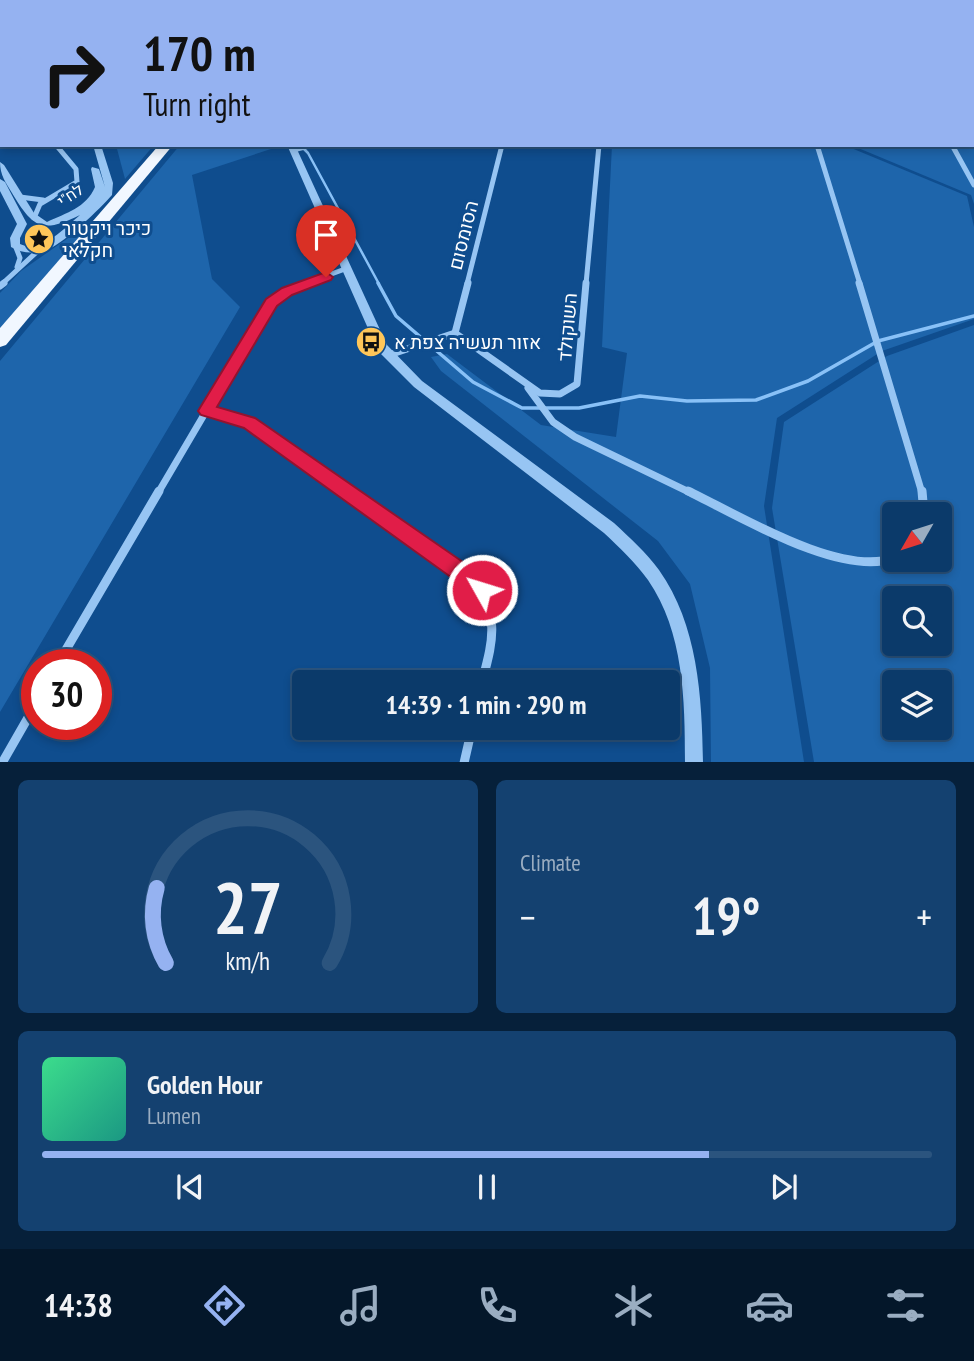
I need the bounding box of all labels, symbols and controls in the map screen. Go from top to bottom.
text: 170 m [143,21,256,85]
icon: right [28,28,119,119]
text: Turn right [143,83,251,125]
street label: לח"י [53,179,87,211]
street label: הסומסום [443,198,483,272]
pin [296,205,356,277]
place label: כיכר ויקטור חקלאי [62,216,151,262]
icon: arrive [307,216,345,254]
place icon: כיכר ויקטור חקלאי [22,222,56,256]
street label: השוקולד [552,292,582,362]
bus stop icon: אזור תעשיה צפת א [354,325,388,359]
place label: אזור תעשיה צפת א [394,330,541,354]
north arrow [882,502,952,572]
map controls [882,502,952,740]
position arrow [445,553,519,627]
button: search [882,586,952,656]
speed limit sign: 30 [21,649,112,740]
button: layers [882,670,952,740]
text: 14:39 · 1 min · 290 m [386,688,586,721]
text: Climate [520,848,581,877]
text: 27 [213,859,283,953]
text: 19° [692,882,760,949]
text: − [520,892,536,941]
text: + [916,892,932,941]
text: km/h [226,944,270,976]
text: Golden Hour [147,1068,262,1101]
text: Lumen [147,1101,201,1130]
icon: previous [171,1168,209,1206]
icon: pause [468,1168,506,1206]
icon: next [765,1168,803,1206]
icon: directions [200,1281,249,1330]
icon: music [336,1281,385,1330]
icon: phone [473,1281,522,1330]
icon: climate [609,1281,658,1330]
icon: car [745,1281,794,1330]
icon: filters [881,1281,930,1330]
text: 14:38 [44,1284,113,1326]

